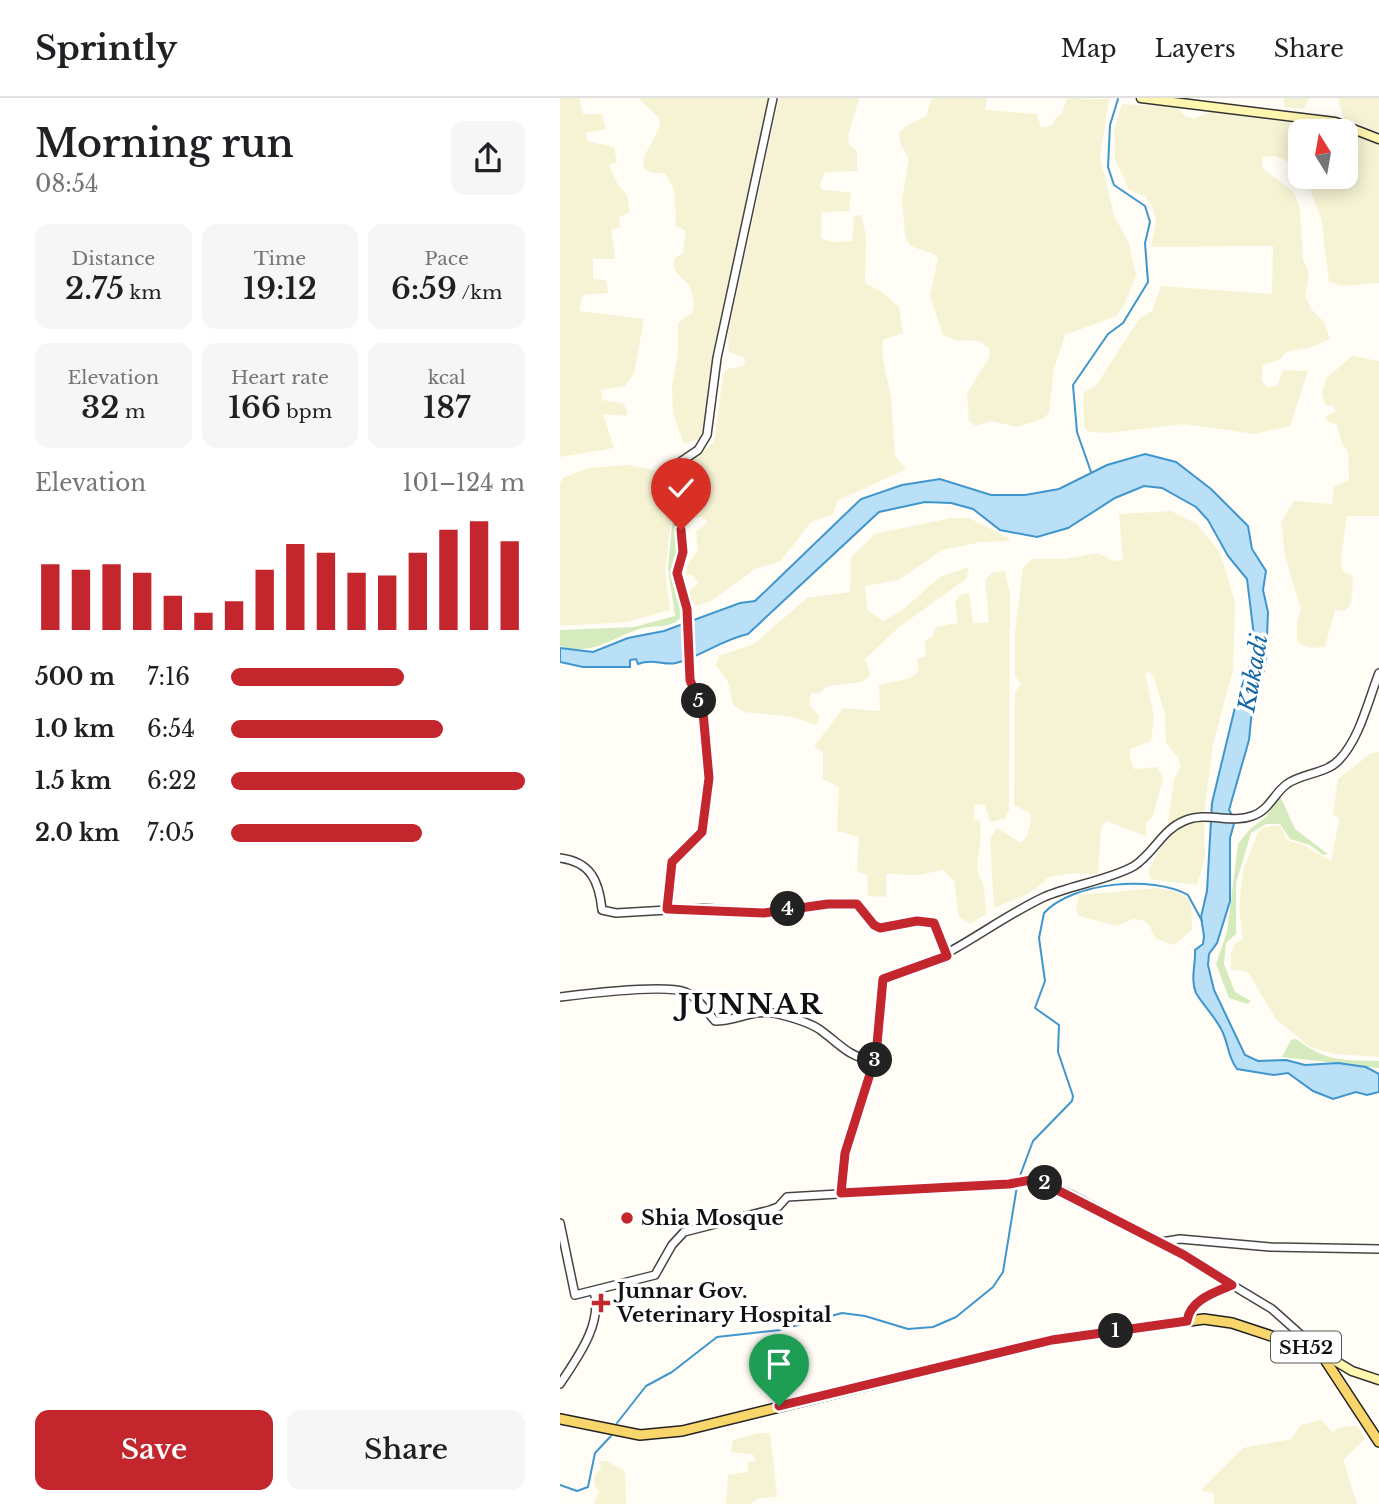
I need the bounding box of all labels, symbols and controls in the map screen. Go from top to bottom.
text: Sprintly [35,28,177,69]
text: Map [1061,34,1117,63]
text: Layers [1155,34,1236,63]
text: Share [1274,34,1344,63]
north arrow [1288,119,1358,189]
map controls [1288,119,1358,189]
text: Morning run [35,120,294,167]
button: share [451,121,525,195]
text: 08:54 [35,170,98,198]
text: Distance [71,247,155,270]
text: Time [254,247,306,270]
text: Pace [424,247,469,270]
text: 2.75 [65,270,124,307]
text: 19:12 [243,270,317,307]
text: 6:59 [391,270,457,307]
text: km [124,281,162,304]
text: /km [457,281,502,304]
text: Elevation [67,366,159,389]
text: Heart rate [231,366,329,389]
text: kcal [428,366,466,389]
text: 32 [81,389,119,426]
text: 166 [228,389,281,426]
text: 187 [423,389,470,426]
text: m [119,400,145,423]
text: bpm [281,400,332,423]
pin [651,458,711,530]
text: Elevation [35,469,146,497]
text: 101–124 m [402,469,525,497]
icon: check [662,469,700,507]
water label: Kukadi [1232,632,1274,715]
text: 500 m [35,663,115,691]
text: 7:16 [147,663,190,691]
pin: 5 [682,684,716,718]
text: 5 [693,689,704,712]
text: 1.0 km [35,715,115,743]
text: 6:54 [147,715,195,743]
text: 1.5 km [35,767,112,795]
text: 6:22 [147,767,197,795]
text: 2.0 km [35,819,120,847]
text: 7:05 [147,819,195,847]
pin: 4 [770,892,806,926]
text: 4 [781,897,794,920]
district label: JUNNAR [673,987,824,1022]
pin: 3 [858,1042,892,1077]
text: 3 [868,1048,881,1071]
pin: 2 [1028,1166,1063,1200]
text: 2 [1038,1171,1051,1194]
place label: Shia Mosque [641,1205,784,1231]
marker: Shia Mosque [619,1210,635,1226]
place label: Junnar Gov. Veterinary Hospital [613,1278,832,1328]
marker: Junnar Gov. Veterinary Hospital [591,1293,611,1313]
pin: 1 [1098,1314,1134,1348]
text: 1 [1111,1319,1120,1342]
road number: SH52 [1271,1331,1341,1362]
pin [749,1334,809,1406]
icon: arrive [760,1345,798,1383]
button: Save [35,1410,273,1490]
button: Share [287,1410,525,1490]

